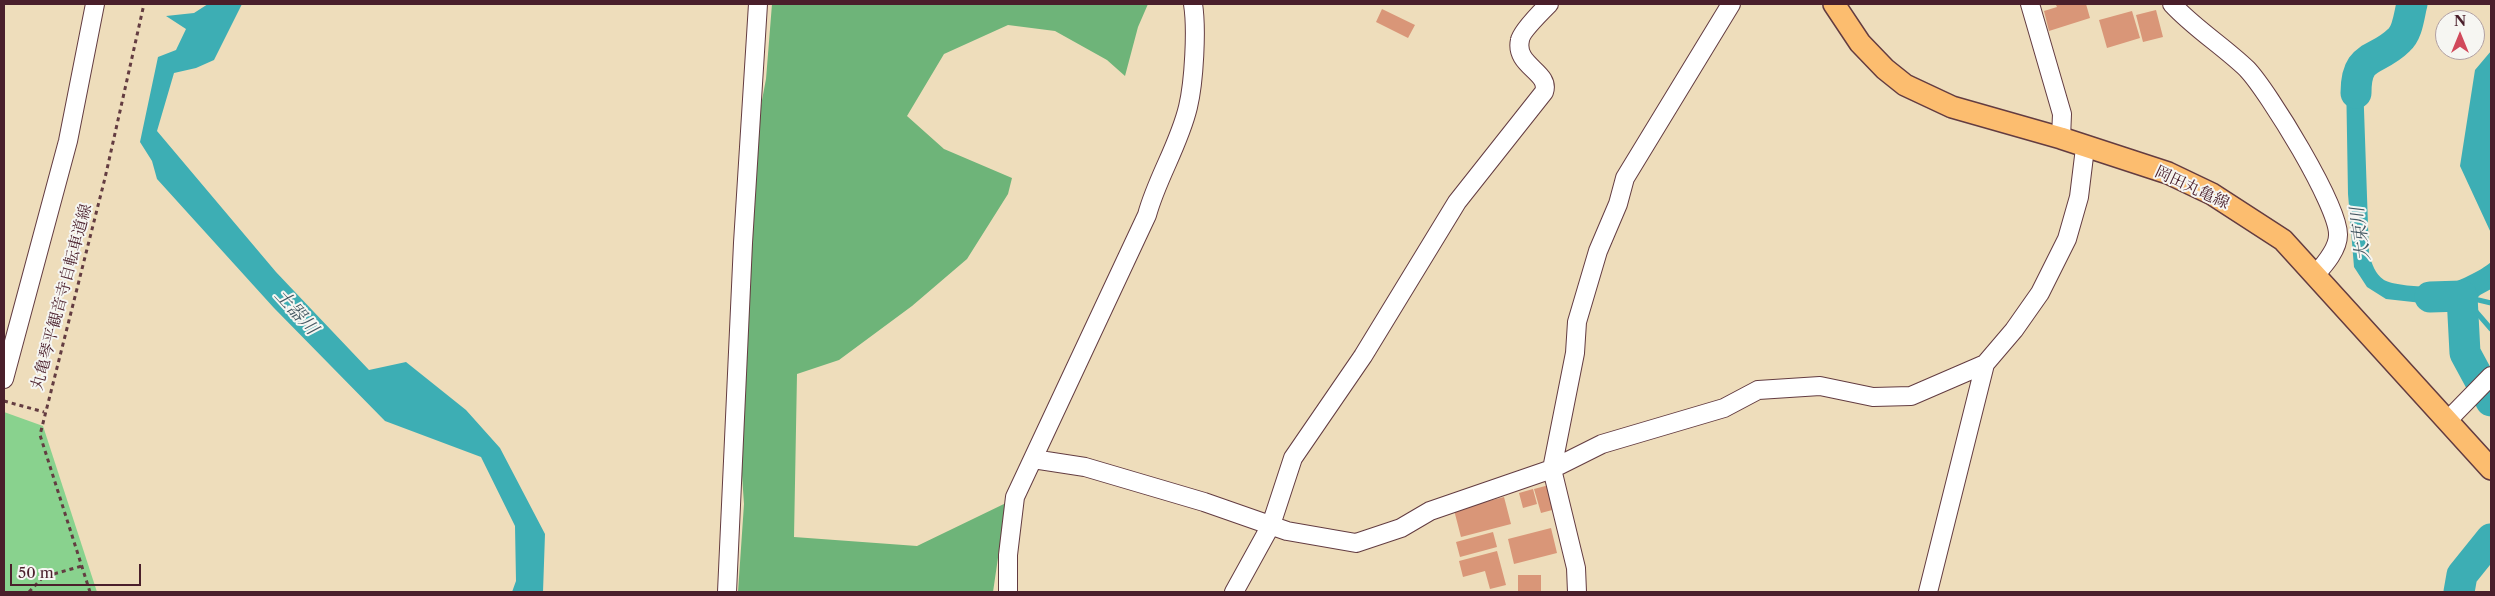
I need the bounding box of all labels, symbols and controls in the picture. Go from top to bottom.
north arrow [2435,10,2485,60]
text: N [2454,12,2466,30]
street label: 岡田丸亀線 [2152,162,2232,214]
street label: 丸亀琴平観音寺自転車道線 [28,202,96,392]
water label: 大束川 [2347,206,2375,262]
water label: 土器川 [270,285,322,339]
scale bar [12,554,144,586]
text: 50 m [18,563,54,582]

